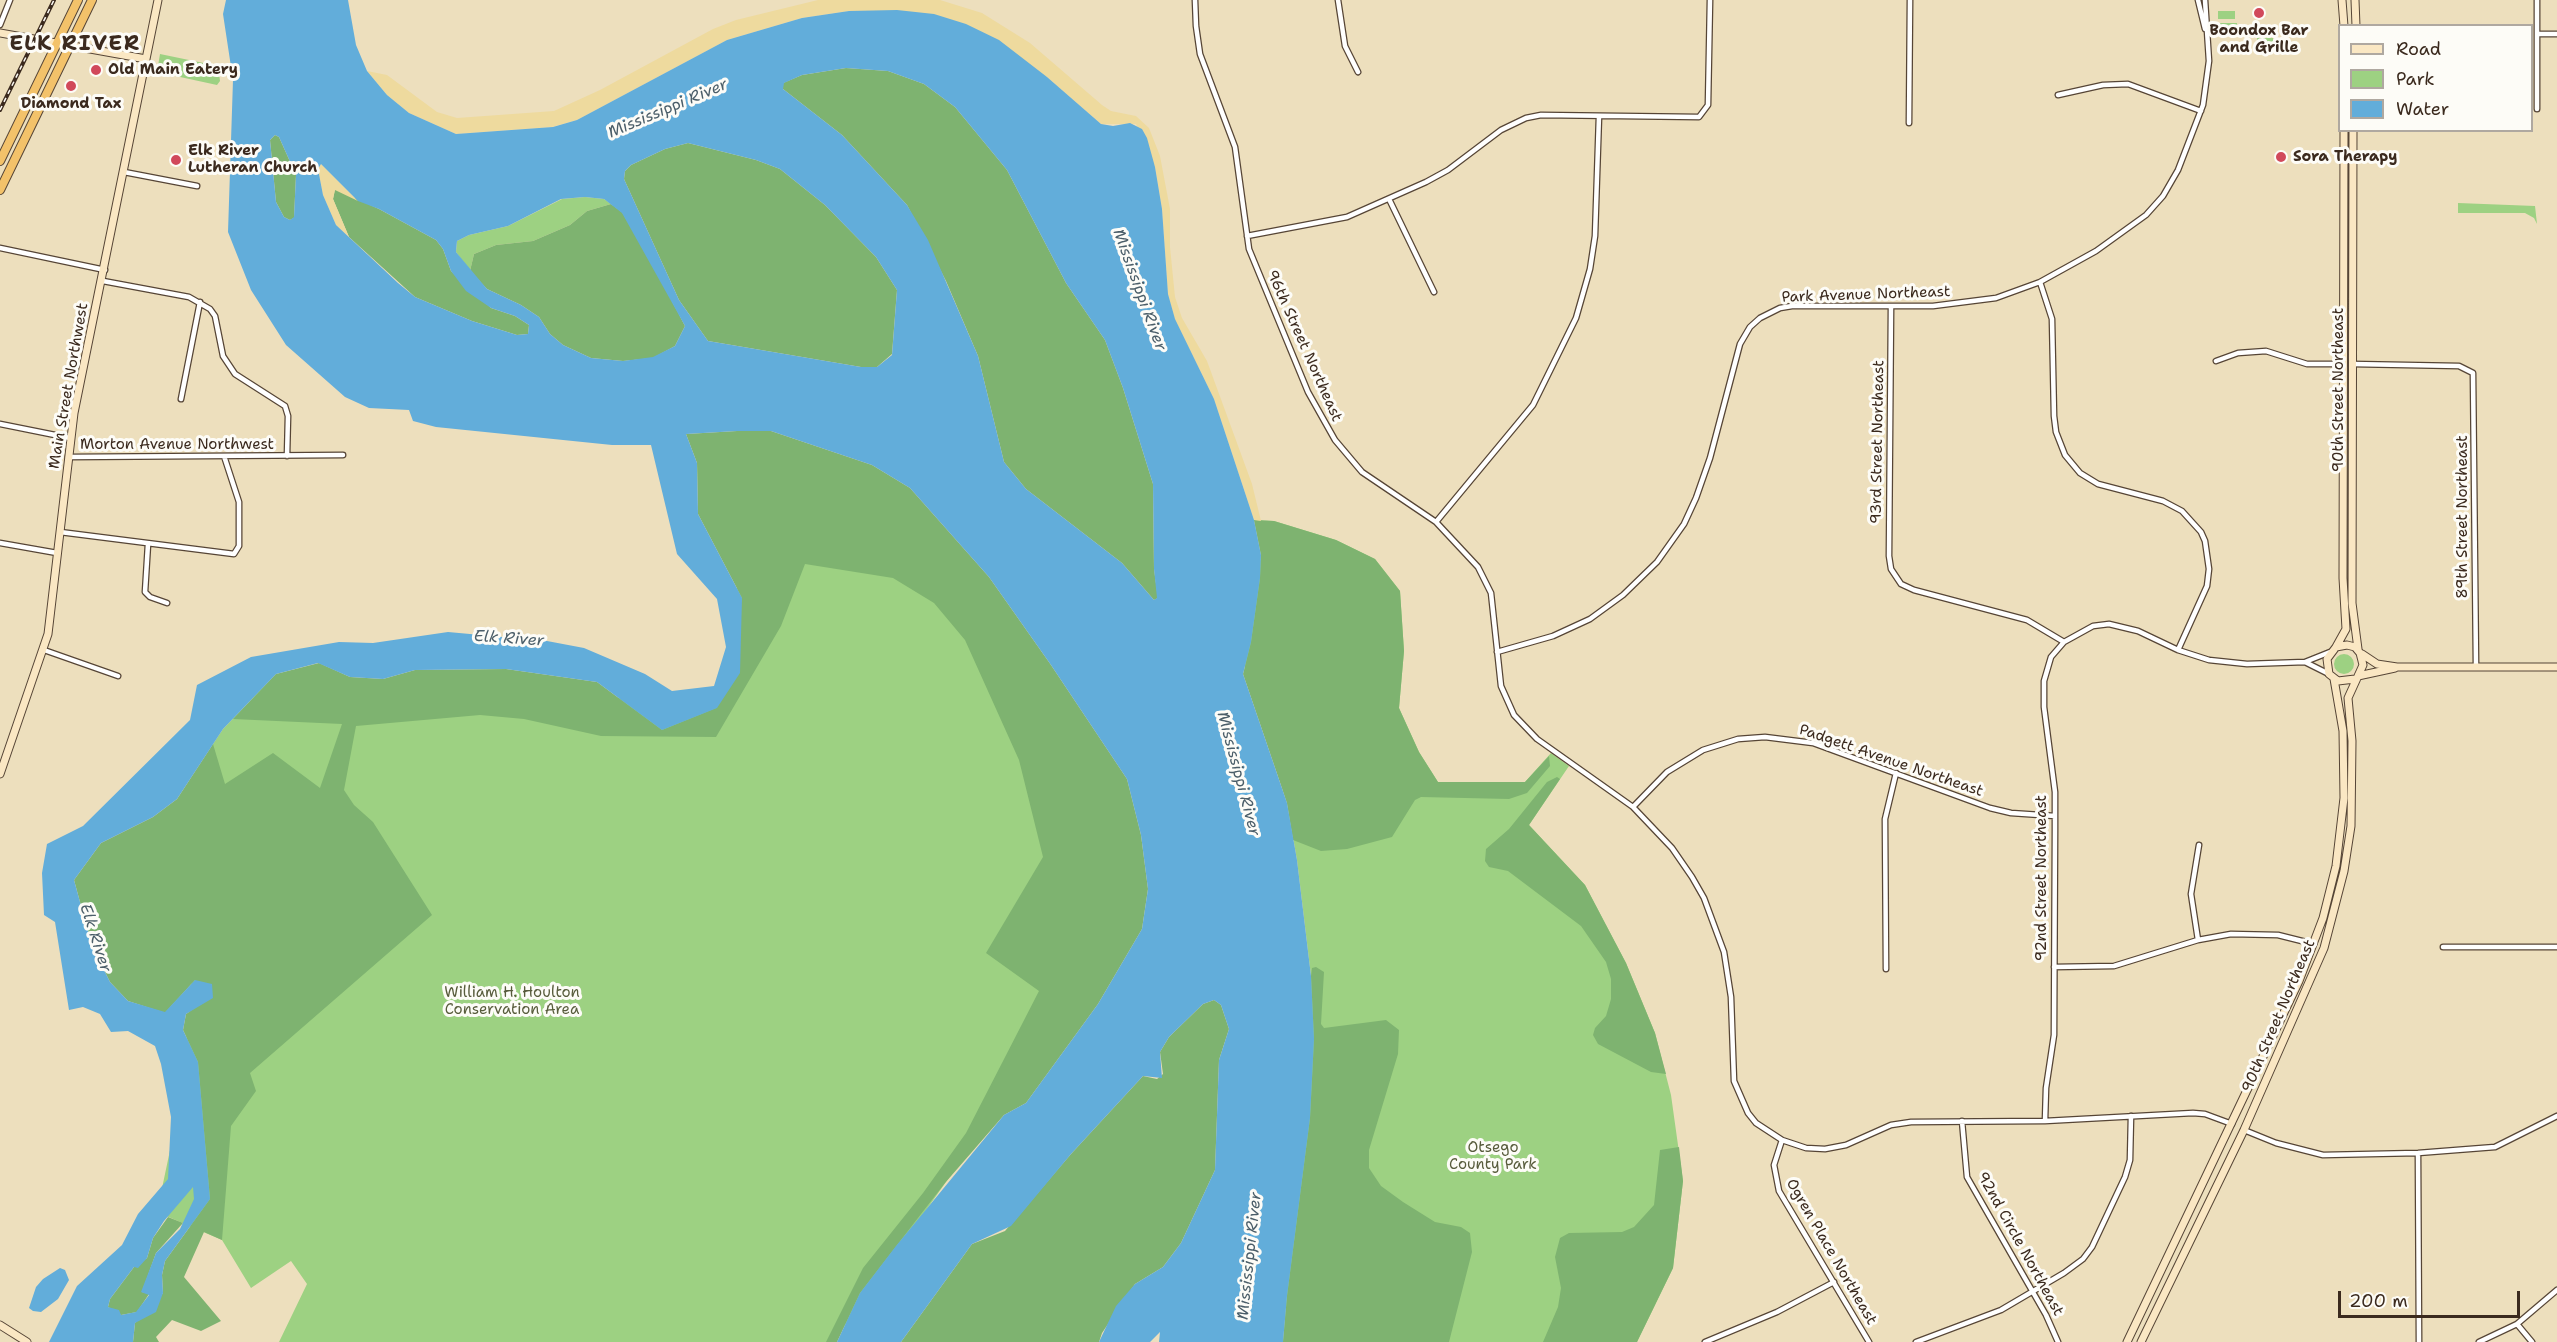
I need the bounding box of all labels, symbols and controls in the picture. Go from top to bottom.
marker: Boondox Bar and Grille [2252,6,2266,20]
place label: Boondox Bar and Grille [2209,22,2309,57]
legend [2338,24,2533,132]
district label: ELK RIVER [9,32,141,58]
text: Road [2396,37,2441,61]
place label: Old Main Eatery [108,61,238,79]
marker: Old Main Eatery [89,63,103,77]
text: Park [2396,67,2435,91]
water label: Mississippi River [605,75,731,143]
marker: Diamond Tax [64,79,78,93]
place label: Diamond Tax [21,95,121,113]
text: Water [2396,97,2449,121]
place label: Elk River Lutheran Church [188,142,317,177]
place label: Sora Therapy [2293,148,2398,166]
marker: Sora Therapy [2274,150,2288,164]
marker: Elk River Lutheran Church [169,153,183,167]
water label: Mississippi River [1108,227,1170,353]
street label: 96th Street Northeast [1262,267,1346,425]
street label: Park Avenue Northeast [1781,283,1951,307]
street label: Main Street Northwest [46,302,92,470]
street label: 90th Street Northeast [2330,308,2348,472]
street label: 93rd Street Northeast [1868,360,1888,524]
street label: 89th Street Northeast [2454,435,2472,599]
street label: Morton Avenue Northwest [80,436,274,454]
water label: Elk River [473,627,545,651]
water label: Mississippi River [1212,710,1264,838]
street label: Padgett Avenue Northeast [1797,721,1985,801]
street label: 92nd Street Northeast [2033,795,2051,961]
water label: Elk River [75,901,115,975]
street label: 90th Street Northeast [2239,937,2319,1095]
park label: William H. Houlton Conservation Area [444,984,580,1019]
park label: Otsego County Park [1449,1139,1537,1174]
street label: 92nd Circle Northeast [1973,1169,2067,1319]
street label: Ogren Place Northeast [1782,1176,1880,1328]
water label: Mississippi River [1234,1191,1266,1321]
scale bar [2341,1279,2522,1317]
text: 200 m [2349,1289,2408,1313]

